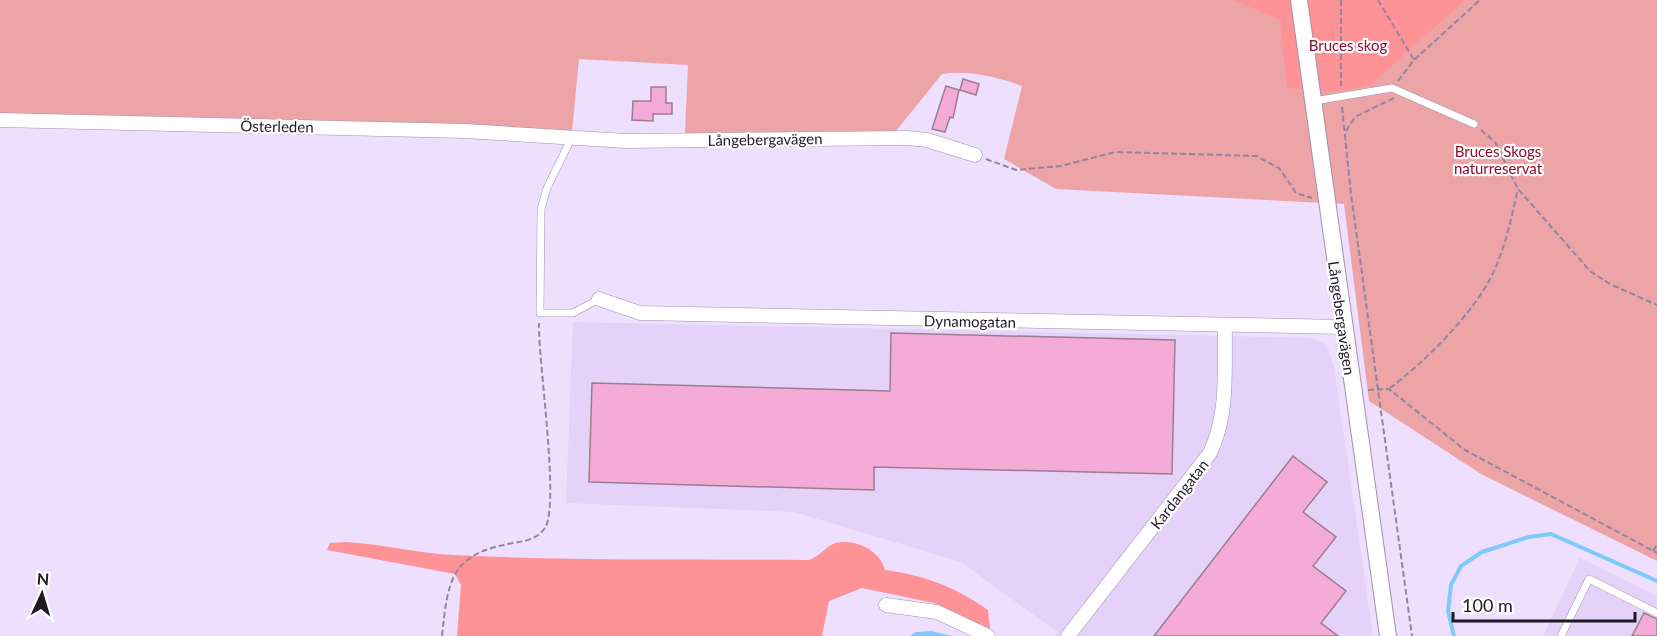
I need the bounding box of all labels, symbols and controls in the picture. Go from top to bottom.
park label: Bruces skog [1309,36,1387,54]
street label: Österleden [240,116,314,136]
street label: Långebergavägen [707,129,823,149]
park label: Bruces Skogs naturreservat [1454,142,1543,177]
street label: Långebergavägen [1325,260,1359,376]
street label: Dynamogatan [924,311,1016,331]
street label: Kardangatan [1146,456,1212,532]
north arrow [12,564,72,624]
text: N [36,569,50,588]
scale bar [1453,585,1634,623]
text: 100 m [1462,594,1513,616]

